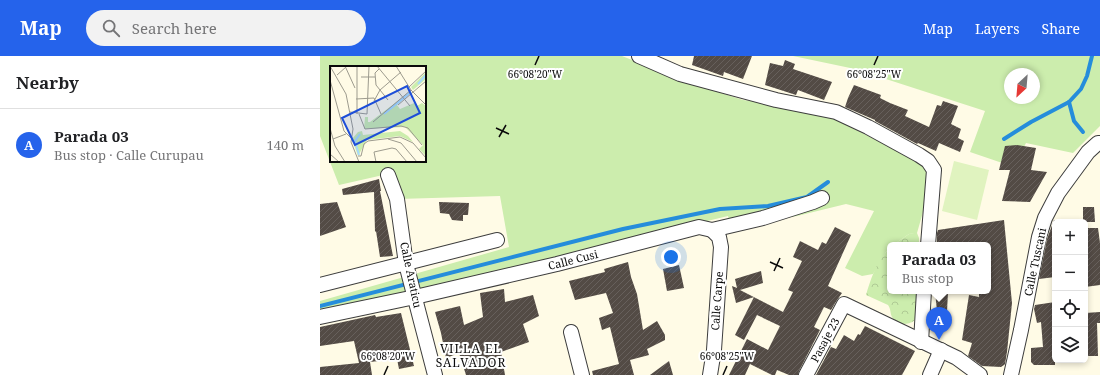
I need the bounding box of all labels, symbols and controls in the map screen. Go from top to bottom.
search box [86,10,366,46]
text: Map [20,15,62,41]
icon: search [100,17,122,39]
text: Search here [132,18,217,38]
text: Map [923,19,953,38]
text: Layers [975,19,1020,38]
text: Share [1042,19,1080,38]
inset map [330,66,426,162]
text: 66°08'20"W [508,67,563,81]
text: 66°08'25"W [847,67,902,81]
north arrow [1004,68,1040,104]
text: Nearby [16,71,79,94]
text: Parada 03 [54,126,129,146]
text: A [24,136,34,154]
text: 140 m [267,136,304,154]
text: Bus stop · Calle Curupau [54,146,204,164]
map controls [1052,219,1088,363]
button: + [1052,219,1088,255]
street label: Calle Tuscani [1020,226,1049,297]
street label: Calle Araticu [397,240,426,309]
popup [887,242,991,294]
street label: Calle Cusi [546,246,600,273]
your location [661,247,681,267]
text: Parada 03 [902,249,976,269]
button: − [1052,255,1088,291]
text: Bus stop [902,269,954,287]
street label: Calle Carpe [707,271,726,331]
button: locate [1052,291,1088,327]
pin: A [926,307,952,340]
street label: Pasaje 23 [807,315,843,365]
button: layers [1052,327,1088,363]
district label: VILLA EL SALVADOR [436,340,506,371]
text: 66°08'20"W [361,349,416,363]
text: 66°08'25"W [700,349,755,363]

